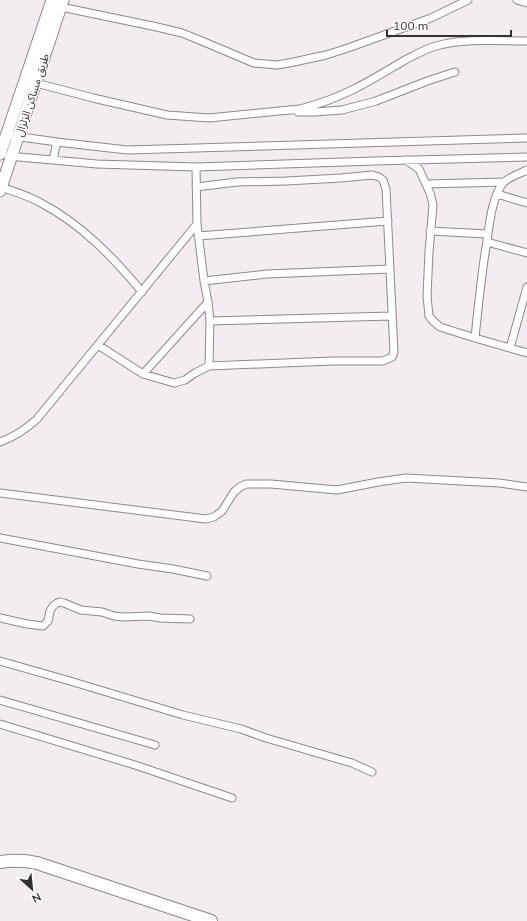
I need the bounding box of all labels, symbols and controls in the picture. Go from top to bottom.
scale bar [387,12,511,38]
text: 100 m [393,18,428,33]
street label: طريق مساكن الزلزال [12,51,52,139]
north arrow [12,869,52,909]
text: N [30,890,43,906]

